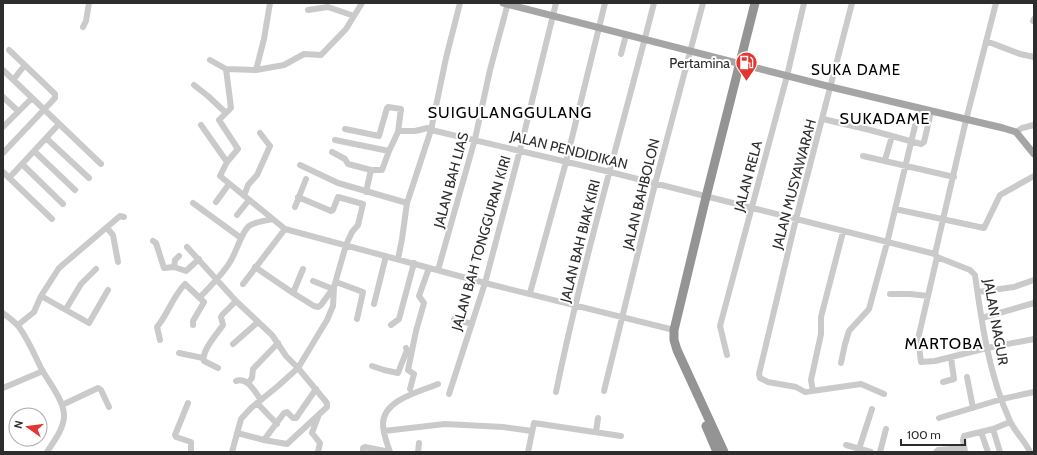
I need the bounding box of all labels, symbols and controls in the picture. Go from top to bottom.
fuel station icon: Pertamina [733,50,759,83]
place label: Pertamina [669,54,730,72]
district label: SUKA DAME [811,61,901,79]
district label: SUIGULANGGULANG [428,103,592,122]
district label: SUKADAME [840,109,930,128]
street label: JALAN MUSYAWARAH [768,117,820,252]
street label: JALAN PENDIDIKAN [507,126,630,173]
street label: JALAN BAH LIAS [429,130,472,231]
street label: JALAN BAHBOLON [618,136,664,253]
street label: JALAN RELA [730,138,766,214]
street label: JALAN BAH TONGGURAN KIRI [447,153,515,334]
street label: JALAN BAH BIAK KIRI [556,178,604,305]
street label: JALAN NAGUR [979,277,1013,367]
district label: MARTOBA [904,334,984,353]
north arrow [8,407,48,447]
text: N [11,419,26,430]
scale bar [901,421,965,447]
text: 100 m [907,427,941,442]

